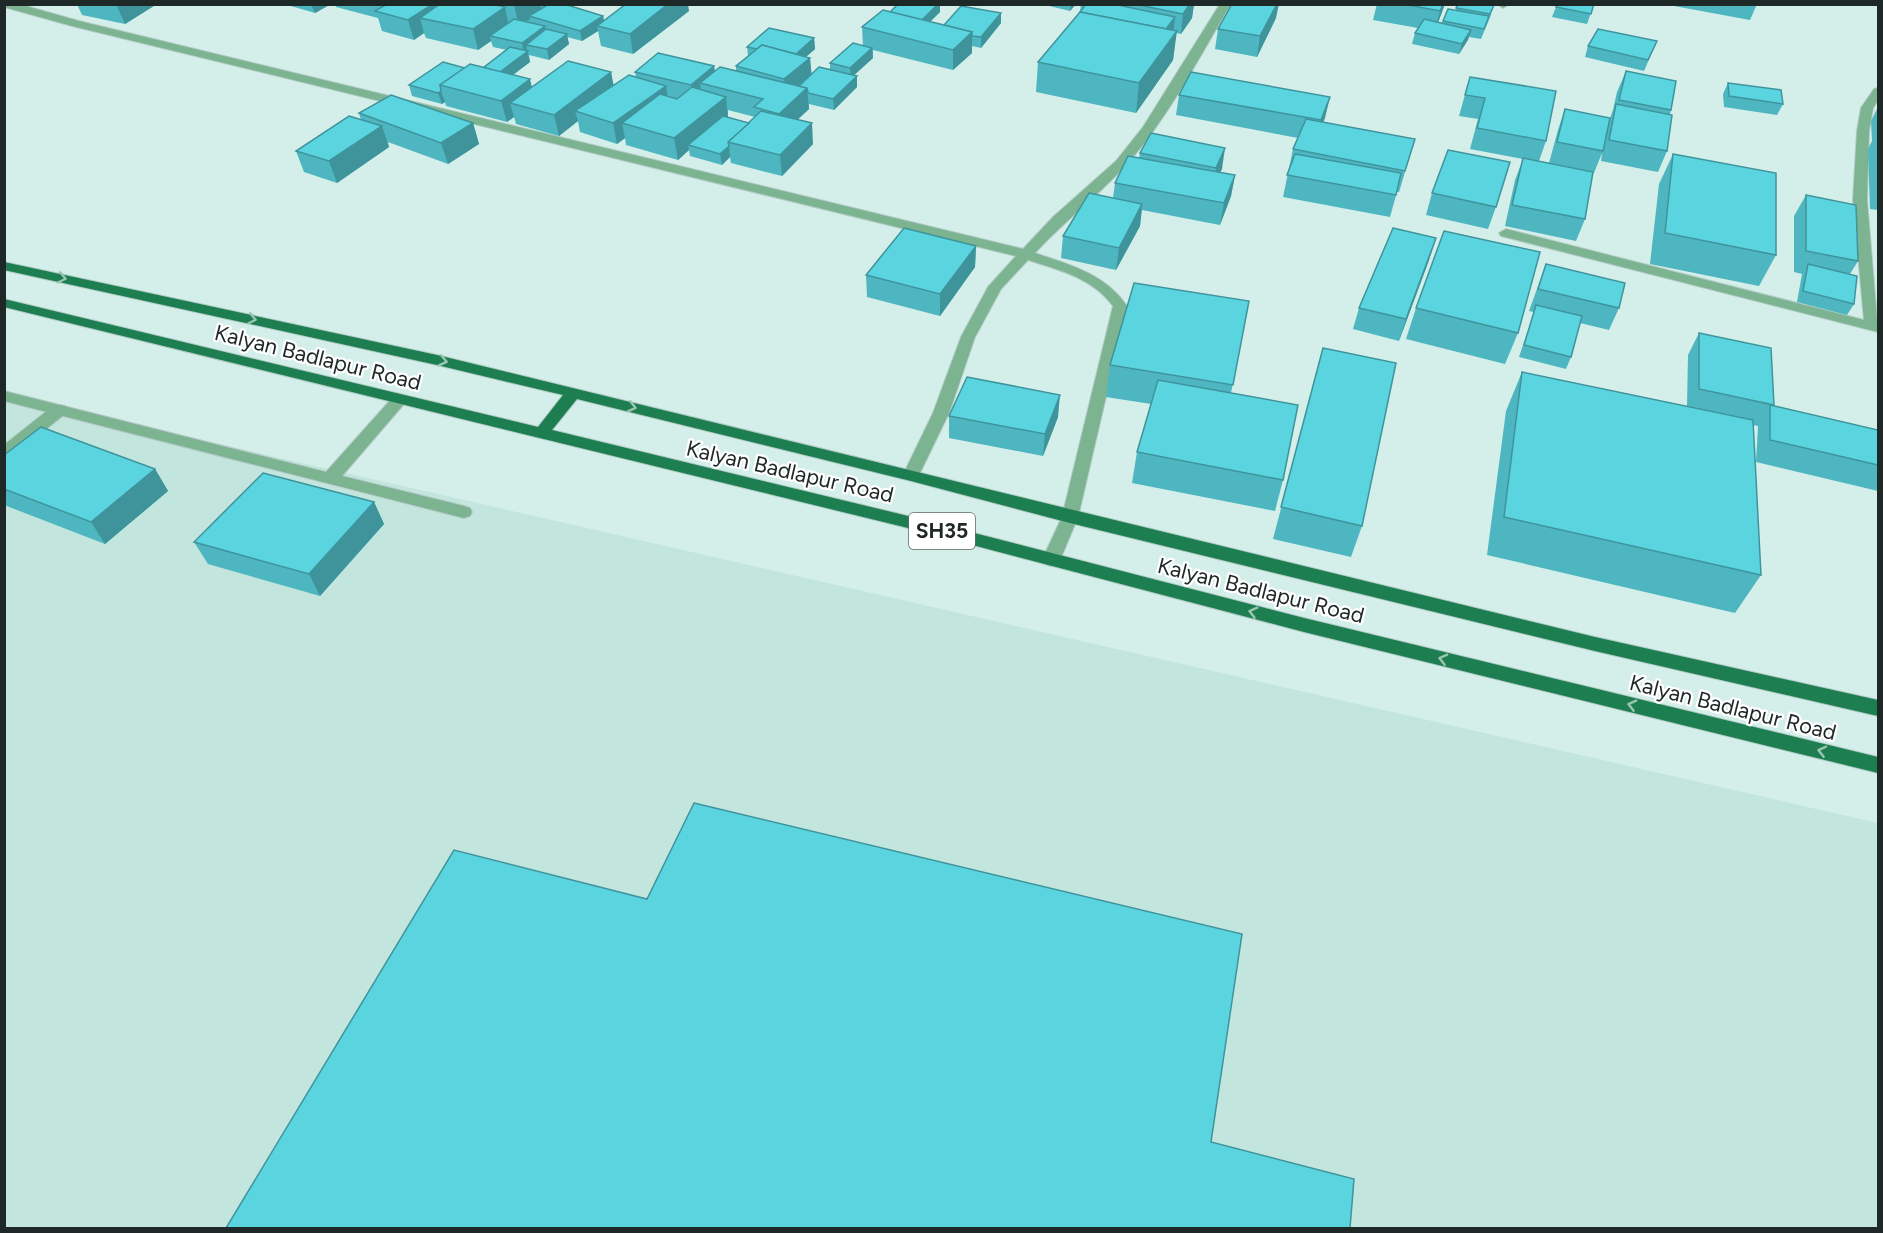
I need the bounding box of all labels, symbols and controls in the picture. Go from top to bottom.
one-way arrow [56,271,66,284]
one-way arrow [247,312,257,325]
street label: Kalyan Badlapur Road [212,319,424,396]
one-way arrow [437,354,447,367]
one-way arrow [627,400,637,413]
street label: Kalyan Badlapur Road [684,434,896,508]
road number: SH35 [909,513,975,549]
street label: Kalyan Badlapur Road [1155,552,1367,629]
one-way arrow [1249,607,1259,619]
one-way arrow [1438,653,1448,666]
street label: Kalyan Badlapur Road [1627,669,1839,746]
one-way arrow [1627,700,1637,713]
one-way arrow [1817,746,1827,759]

